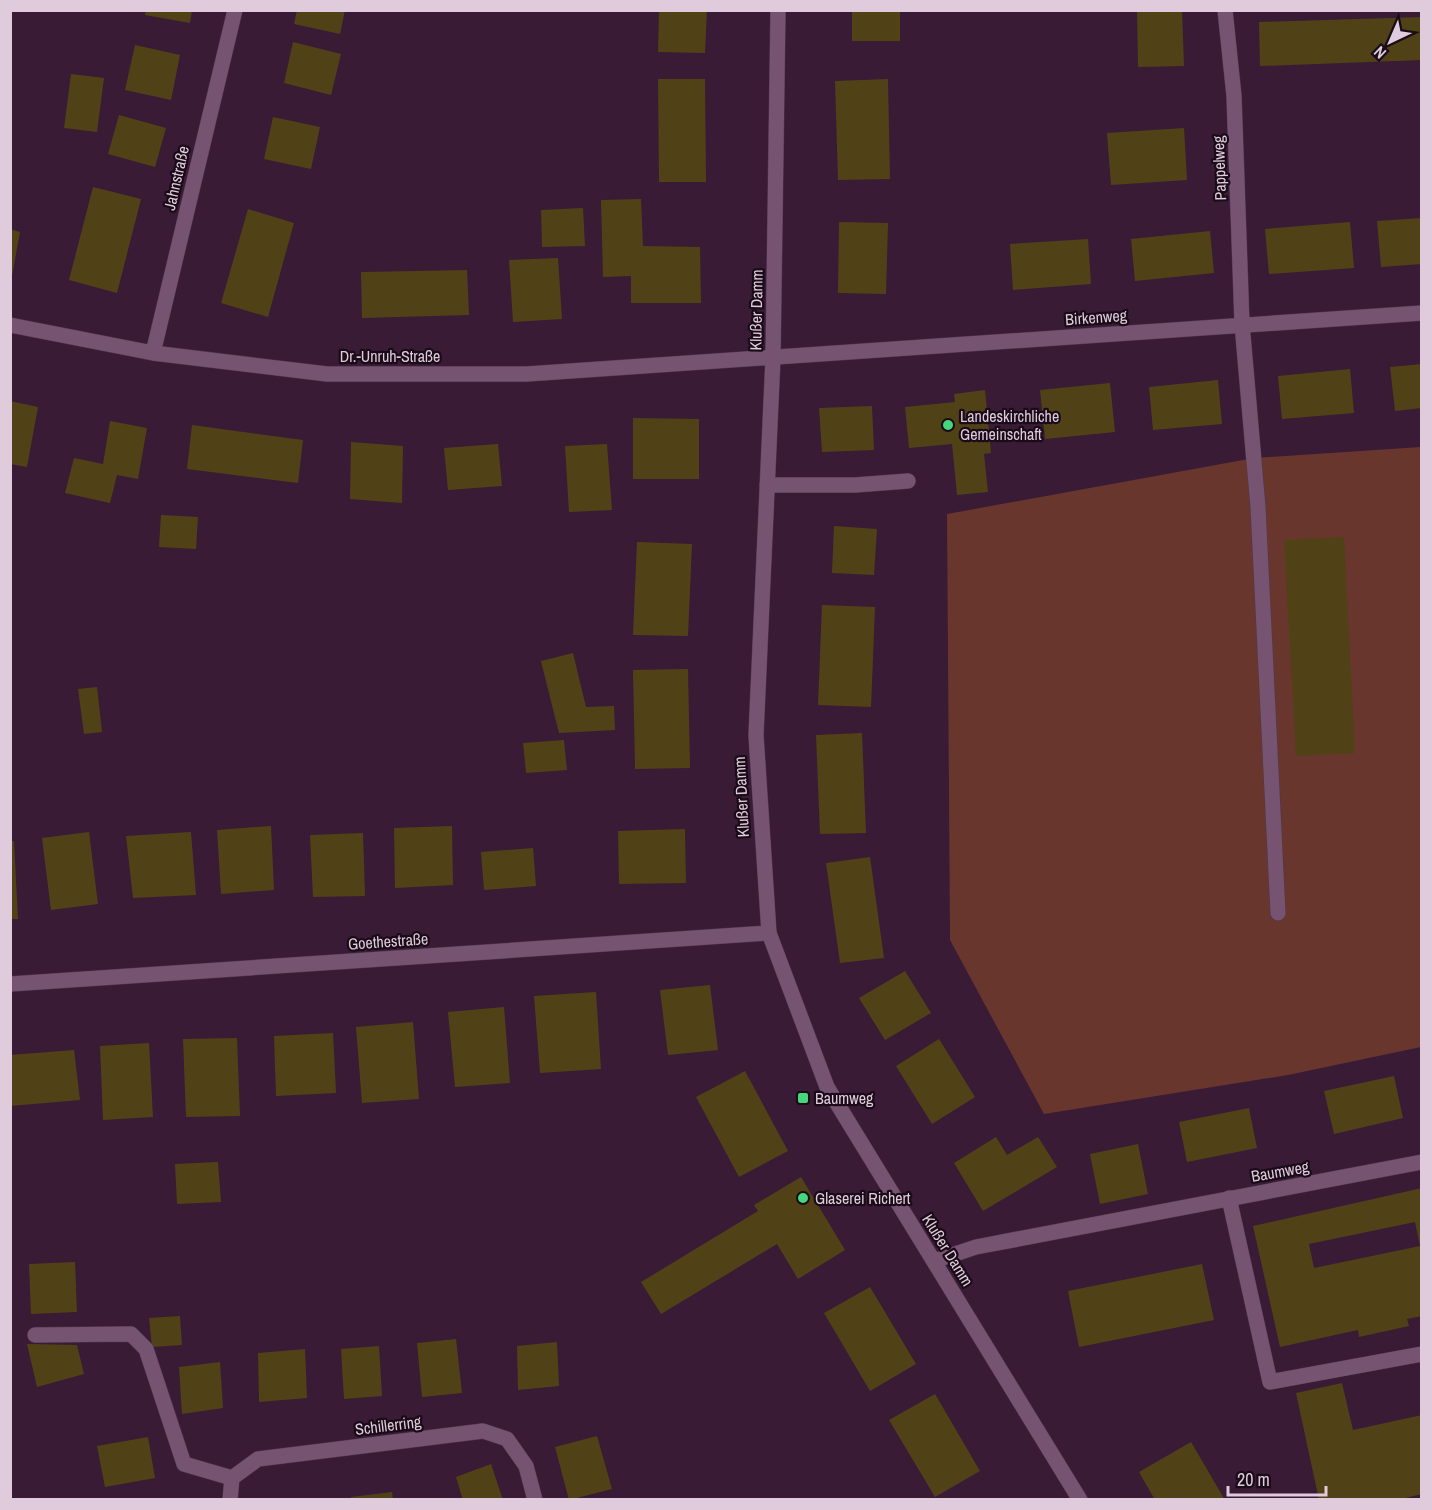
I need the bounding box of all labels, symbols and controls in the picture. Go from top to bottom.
north arrow [1360,12,1420,72]
text: N [1369,42,1391,64]
street label: Pappelweg [1207,134,1231,201]
street label: Jahnstraße [158,144,194,212]
street label: Klußer Damm [744,269,768,351]
street label: Birkenweg [1064,304,1128,330]
street label: Dr.-Unruh-Straße [340,345,440,367]
place label: Landeskirchliche Gemeinschaft [960,405,1059,445]
marker: Landeskirchliche Gemeinschaft [941,418,955,432]
street label: Klußer Damm [728,756,754,838]
street label: Goethestraße [347,927,429,955]
place label: Baumweg [815,1087,874,1109]
marker: Baumweg [796,1091,810,1105]
street label: Baumweg [1249,1155,1311,1187]
place label: Glaserei Richert [815,1187,911,1209]
marker: Glaserei Richert [796,1191,810,1205]
street label: Klußer Damm [917,1210,979,1290]
street label: Schillerring [354,1410,423,1440]
scale bar [1228,1459,1326,1497]
text: 20 m [1237,1467,1270,1492]

